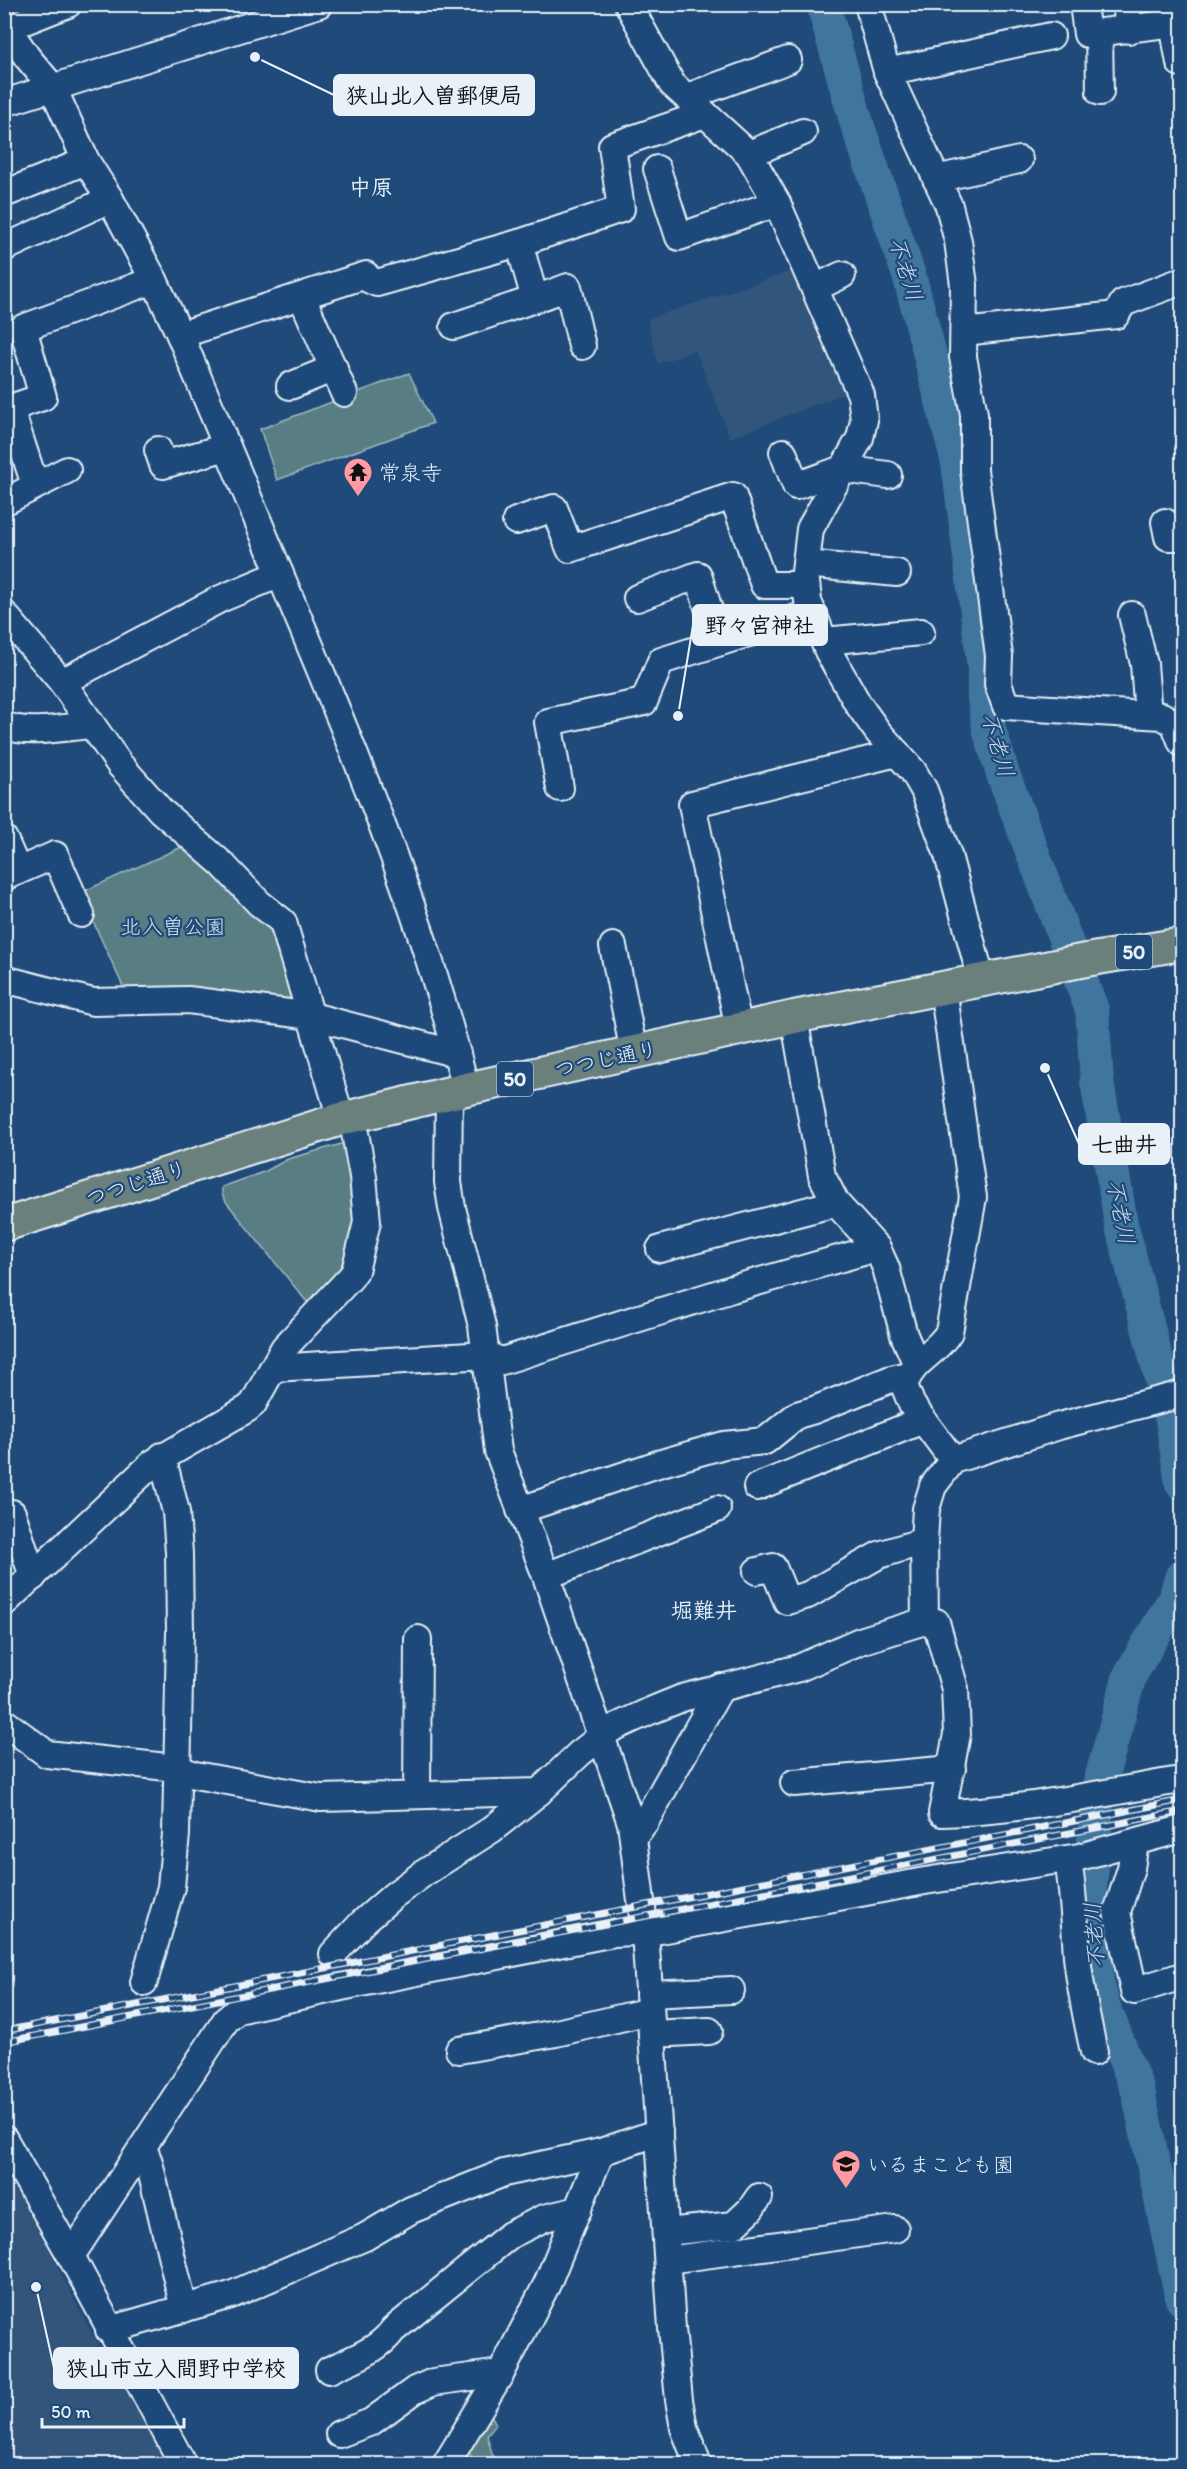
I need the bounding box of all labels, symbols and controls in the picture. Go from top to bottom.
callout: 狭山北入曽郵便局 [334,75,534,115]
text: 狭山北入曽郵便局 [346,82,522,109]
district label: 中原 [349,174,393,201]
water label: 不老川 [883,233,929,305]
temple icon: 常泉寺 [342,456,374,498]
place label: 常泉寺 [379,460,442,485]
callout: 野々宮神社 [693,605,827,645]
text: 野々宮神社 [705,612,815,639]
water label: 不老川 [976,710,1020,780]
park label: 北入曽公園 [121,914,226,939]
road number: 50 [1116,935,1152,969]
street label: つつじ通り [552,1036,660,1082]
road number: 50 [497,1062,533,1096]
callout: 七曲井 [1079,1124,1169,1164]
text: 七曲井 [1091,1131,1157,1158]
street label: つつじ通り [82,1155,190,1211]
water label: 不老川 [1101,1177,1141,1247]
district label: 堀難井 [671,1597,737,1624]
water label: 不老川 [1078,1901,1110,1969]
school or university icon: いるまこども園 [830,2148,862,2190]
place label: いるまこども園 [867,2152,1014,2177]
callout: 狭山市立入間野中学校 [54,2348,298,2388]
text: 狭山市立入間野中学校 [66,2355,286,2382]
scale bar [42,2391,184,2429]
text: 50 m [51,2401,91,2423]

